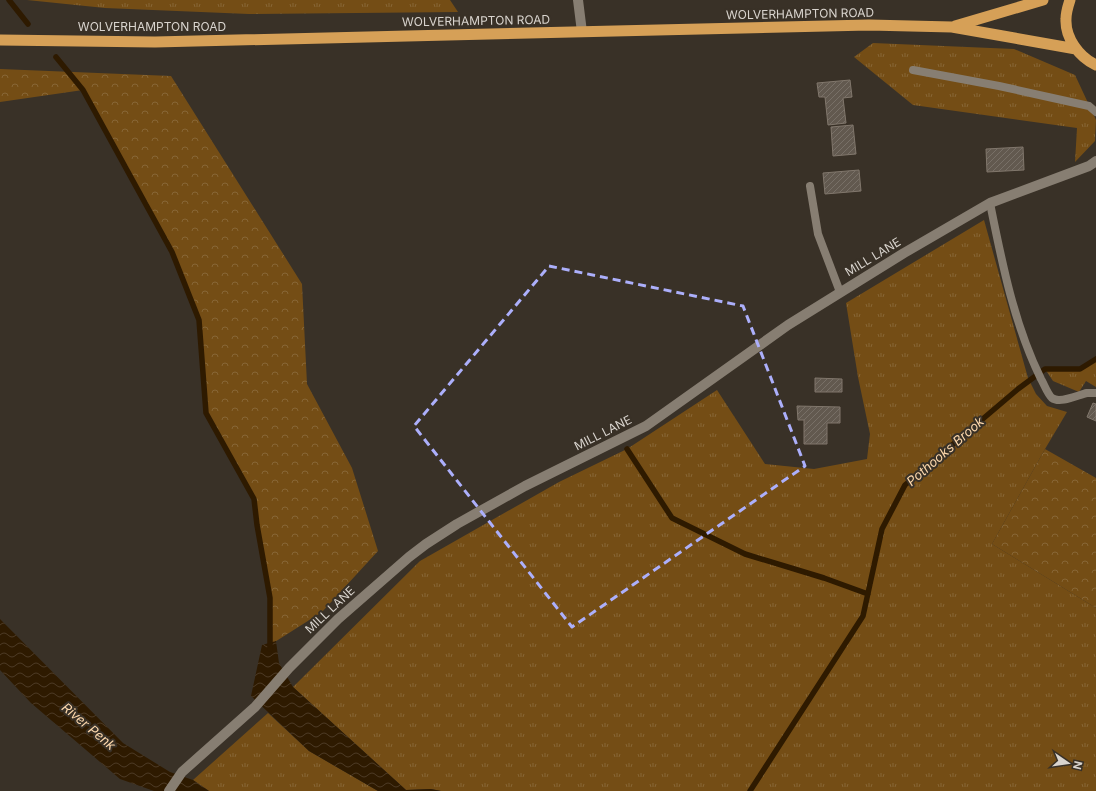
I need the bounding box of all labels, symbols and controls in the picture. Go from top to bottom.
street label: WOLVERHAMPTON ROAD [726,5,874,22]
street label: WOLVERHAMPTON ROAD [402,12,550,29]
street label: WOLVERHAMPTON ROAD [78,19,226,34]
street label: MILL LANE [842,234,903,279]
street label: MILL LANE [572,412,634,453]
water label: Pothooks Brook [903,413,988,489]
street label: MILL LANE [302,583,358,636]
water label: River Penk [59,699,120,754]
north arrow [1048,743,1088,783]
text: N [1070,760,1086,771]

